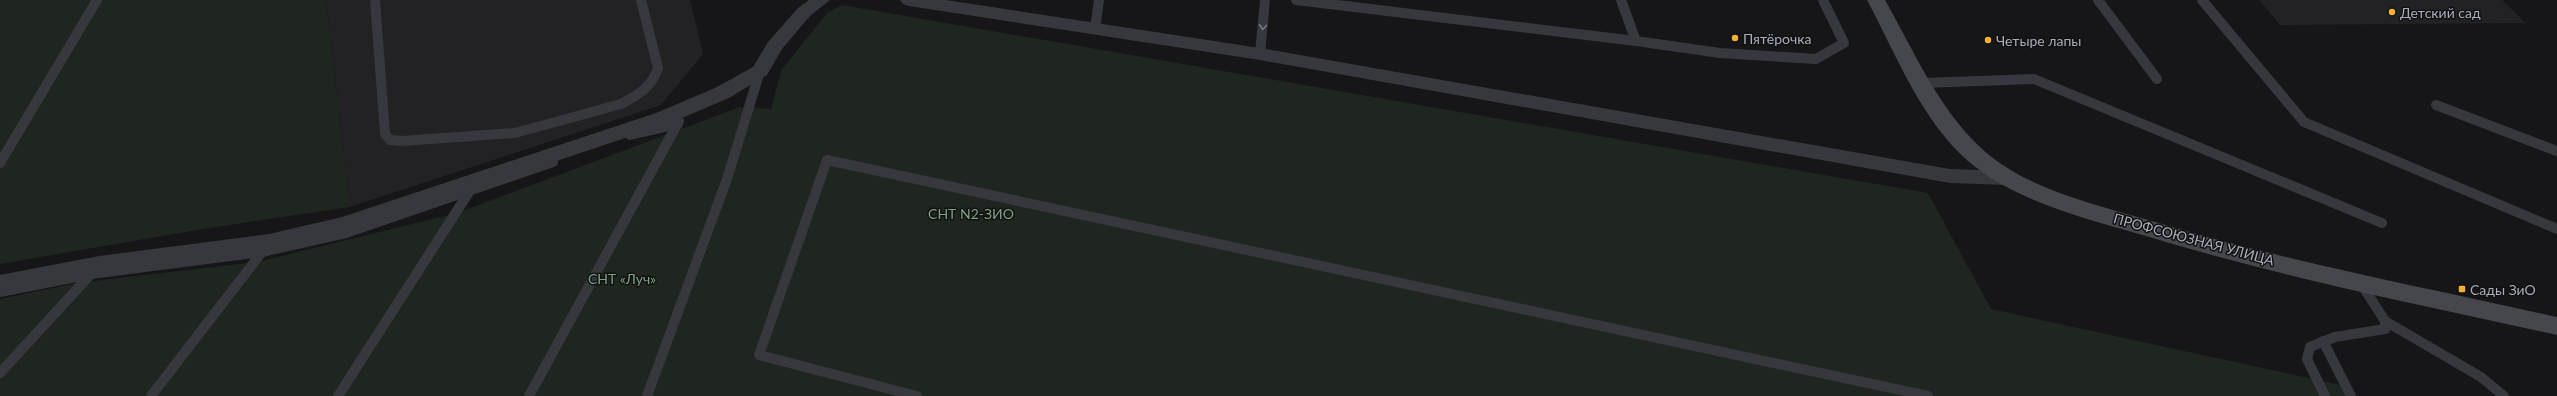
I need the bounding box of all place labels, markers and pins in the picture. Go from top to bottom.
place label: Детский сад [2400,4,2481,21]
marker: Детский сад [2387,7,2397,17]
place label: Пятёрочка [1743,30,1811,47]
place label: Четыре лапы [1996,32,2081,49]
marker: Пятёрочка [1730,33,1740,43]
marker: Четыре лапы [1983,35,1993,45]
place label: Сады ЗиО [2470,281,2536,298]
marker: Сады ЗиО [2457,284,2467,294]

